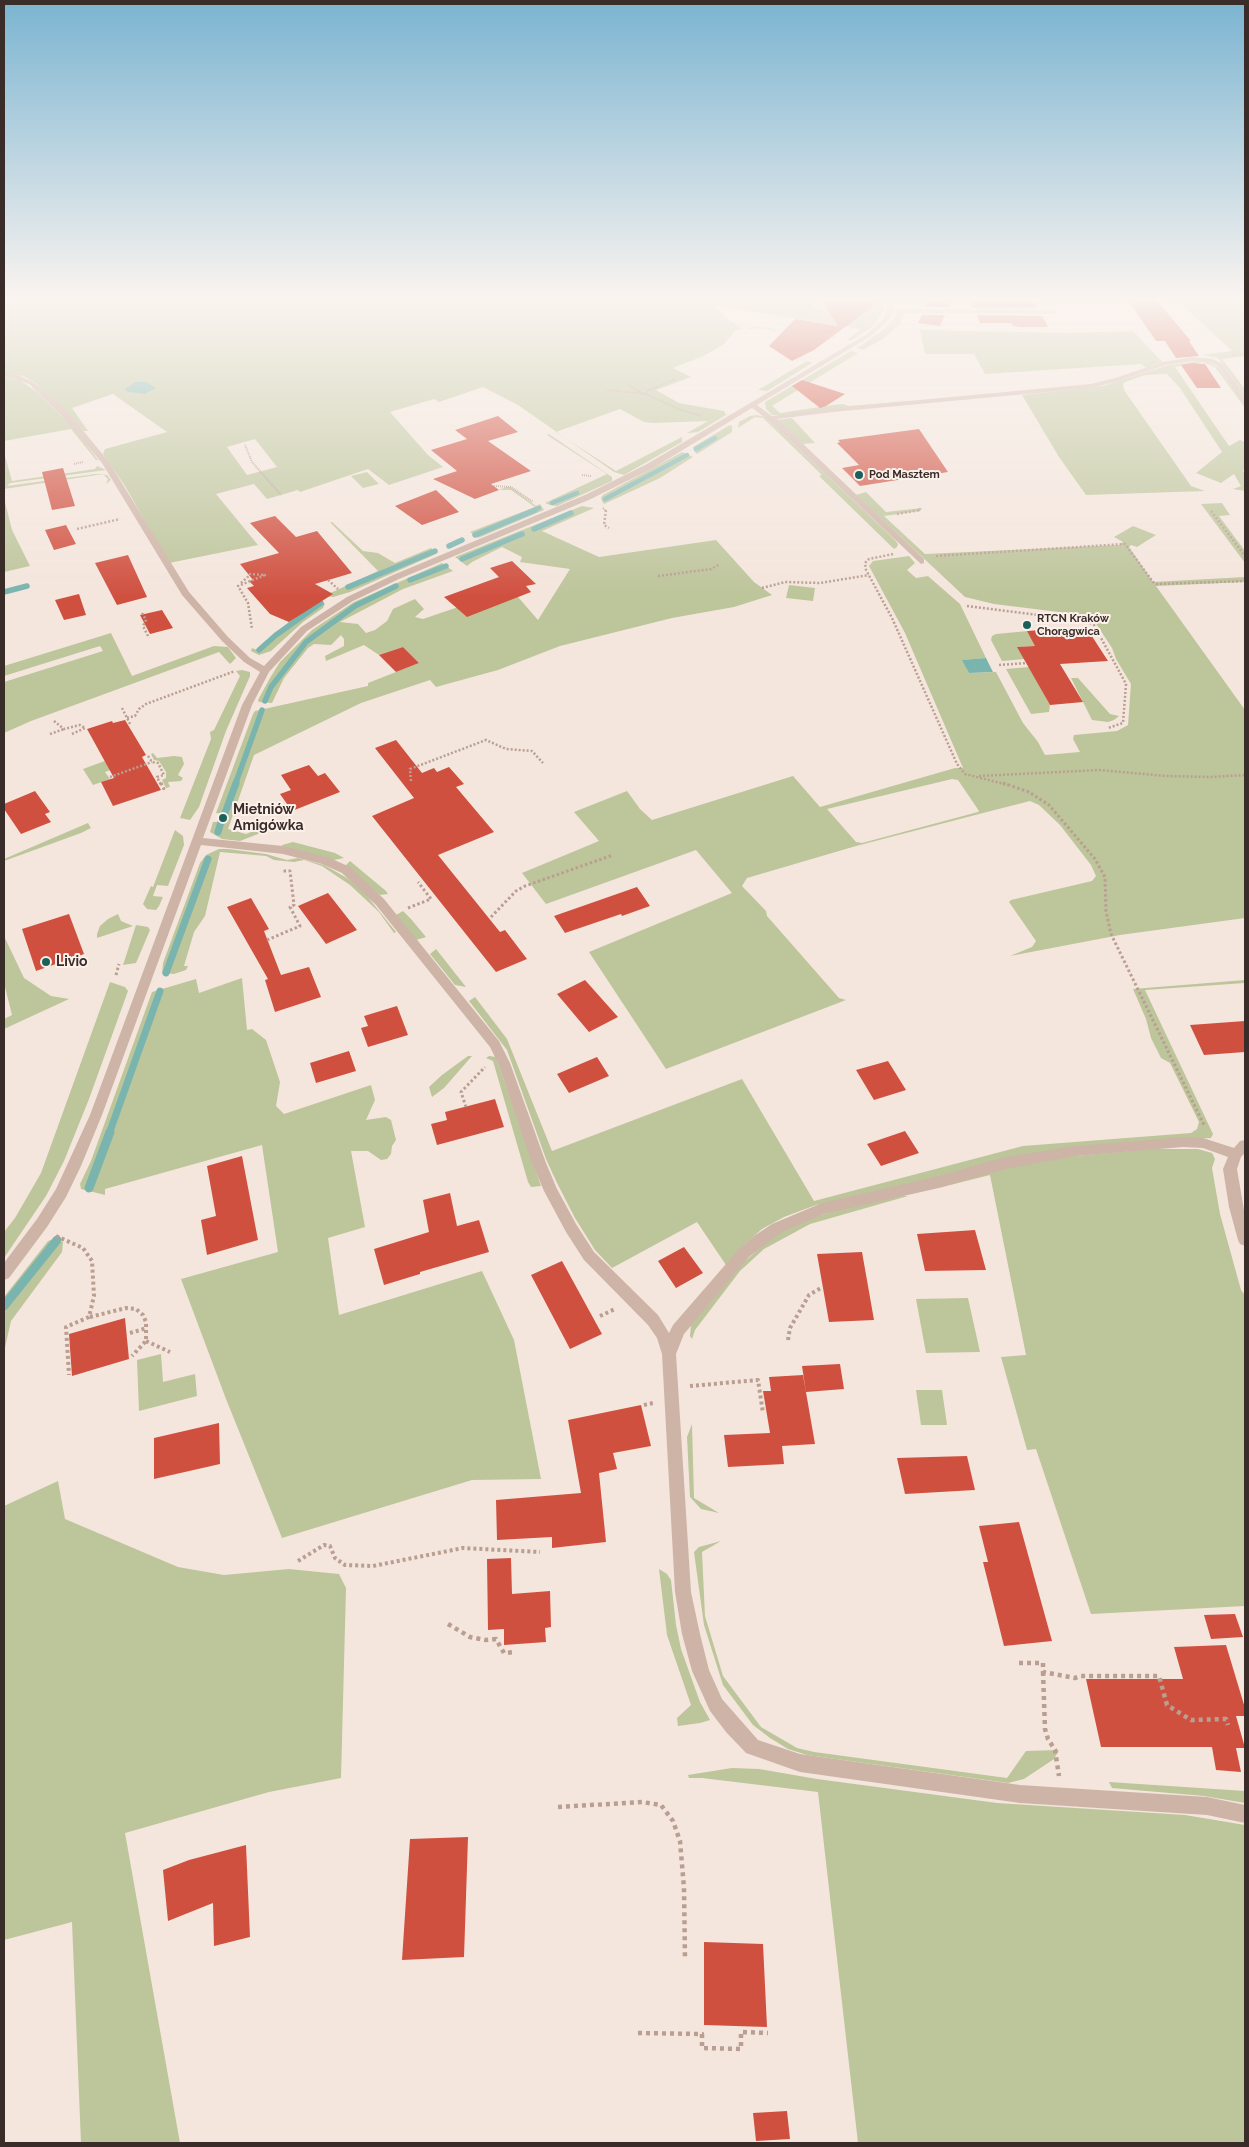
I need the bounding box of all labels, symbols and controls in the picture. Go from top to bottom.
place label: Pod Masztem [869,468,940,482]
marker: Pod Masztem [853,469,865,481]
place label: RTCN Kraków Chorągwica [1037,612,1109,638]
marker: RTCN Kraków Chorągwica [1021,619,1033,631]
place label: Mietniów Amigówka [233,802,304,834]
marker: Mietniów Amigówka [217,812,229,824]
place label: Livio [56,954,87,970]
marker: Livio [40,956,52,968]

